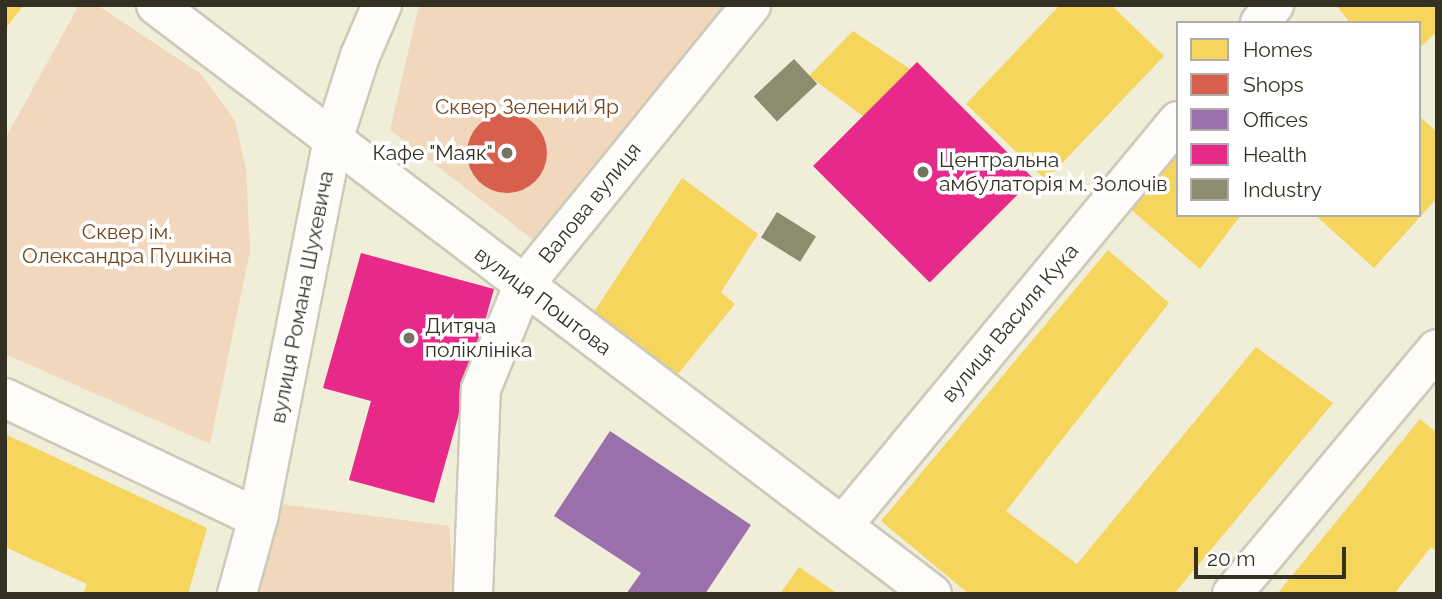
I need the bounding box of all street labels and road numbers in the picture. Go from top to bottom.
street label: Валова вулиця [534,138,646,268]
street label: вулиця Романа Шухевича [265,169,339,425]
street label: вулиця Василя Кука [936,239,1084,407]
street label: вулиця Поштова [470,241,616,361]

